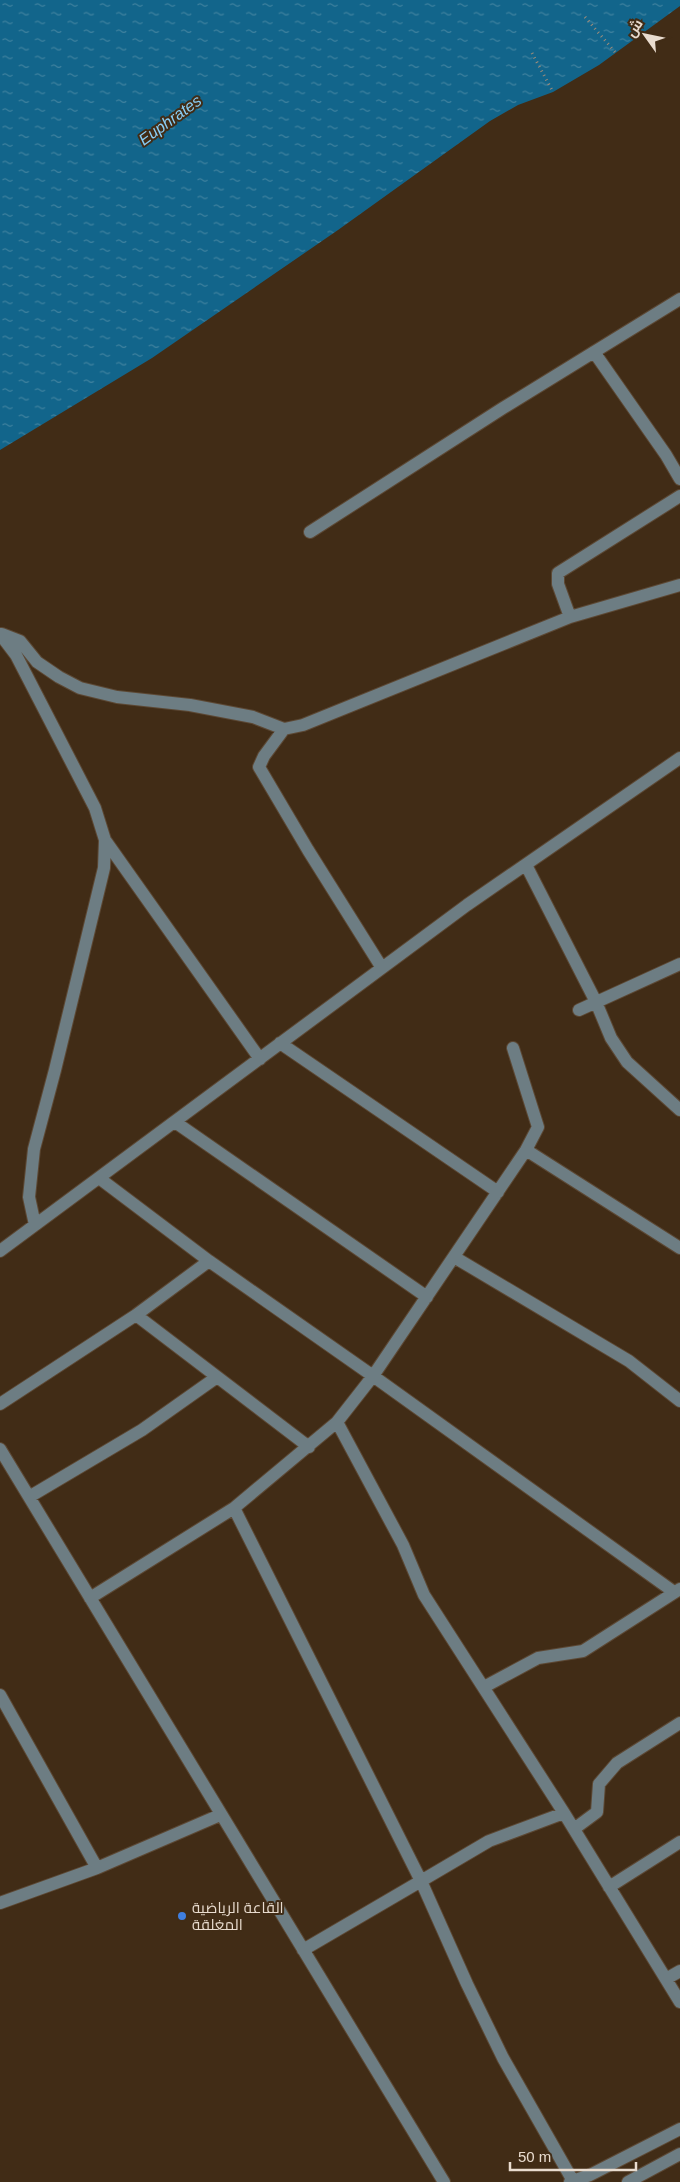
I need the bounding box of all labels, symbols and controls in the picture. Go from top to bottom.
north arrow [620,10,670,60]
text: ش [622,16,647,40]
water label: Euphrates [135,92,205,148]
place label: القاعة الرياضية المغلقة [192,1899,284,1933]
marker: القاعة الرياضية المغلقة [176,1910,188,1922]
scale bar [510,2140,636,2172]
text: 50 m [518,2148,551,2165]

